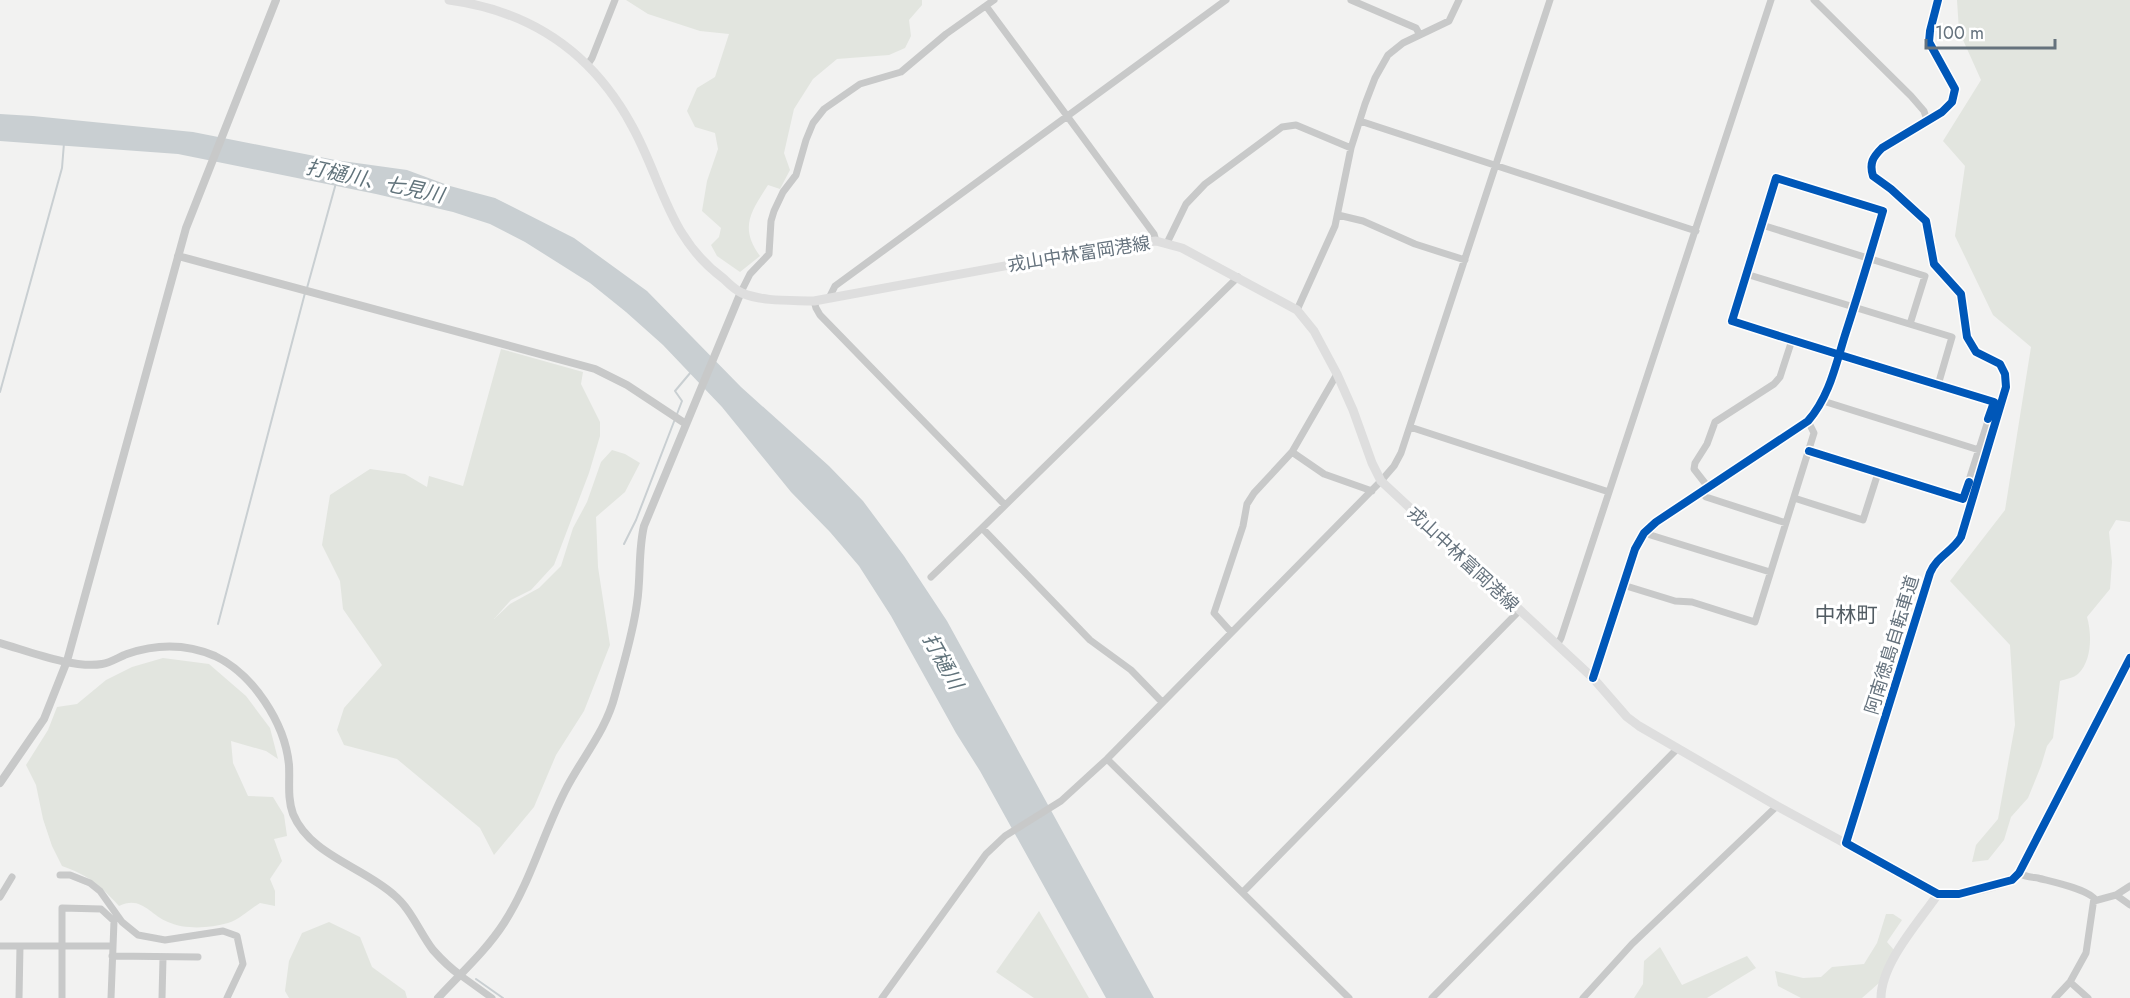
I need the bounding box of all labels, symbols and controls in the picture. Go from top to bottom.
scale bar [1926,12,2055,50]
text: 100 m [1935,20,1984,46]
water label: 打樋川、七見川 [303,153,448,211]
street label: 戎山中林富岡港線 [1006,230,1152,278]
street label: 戎山中林富岡港線 [1401,500,1525,618]
street label: 阿南徳島自転車道 [1859,572,1925,718]
district label: 中林町 [1815,600,1878,630]
water label: 打樋川 [915,628,971,696]

